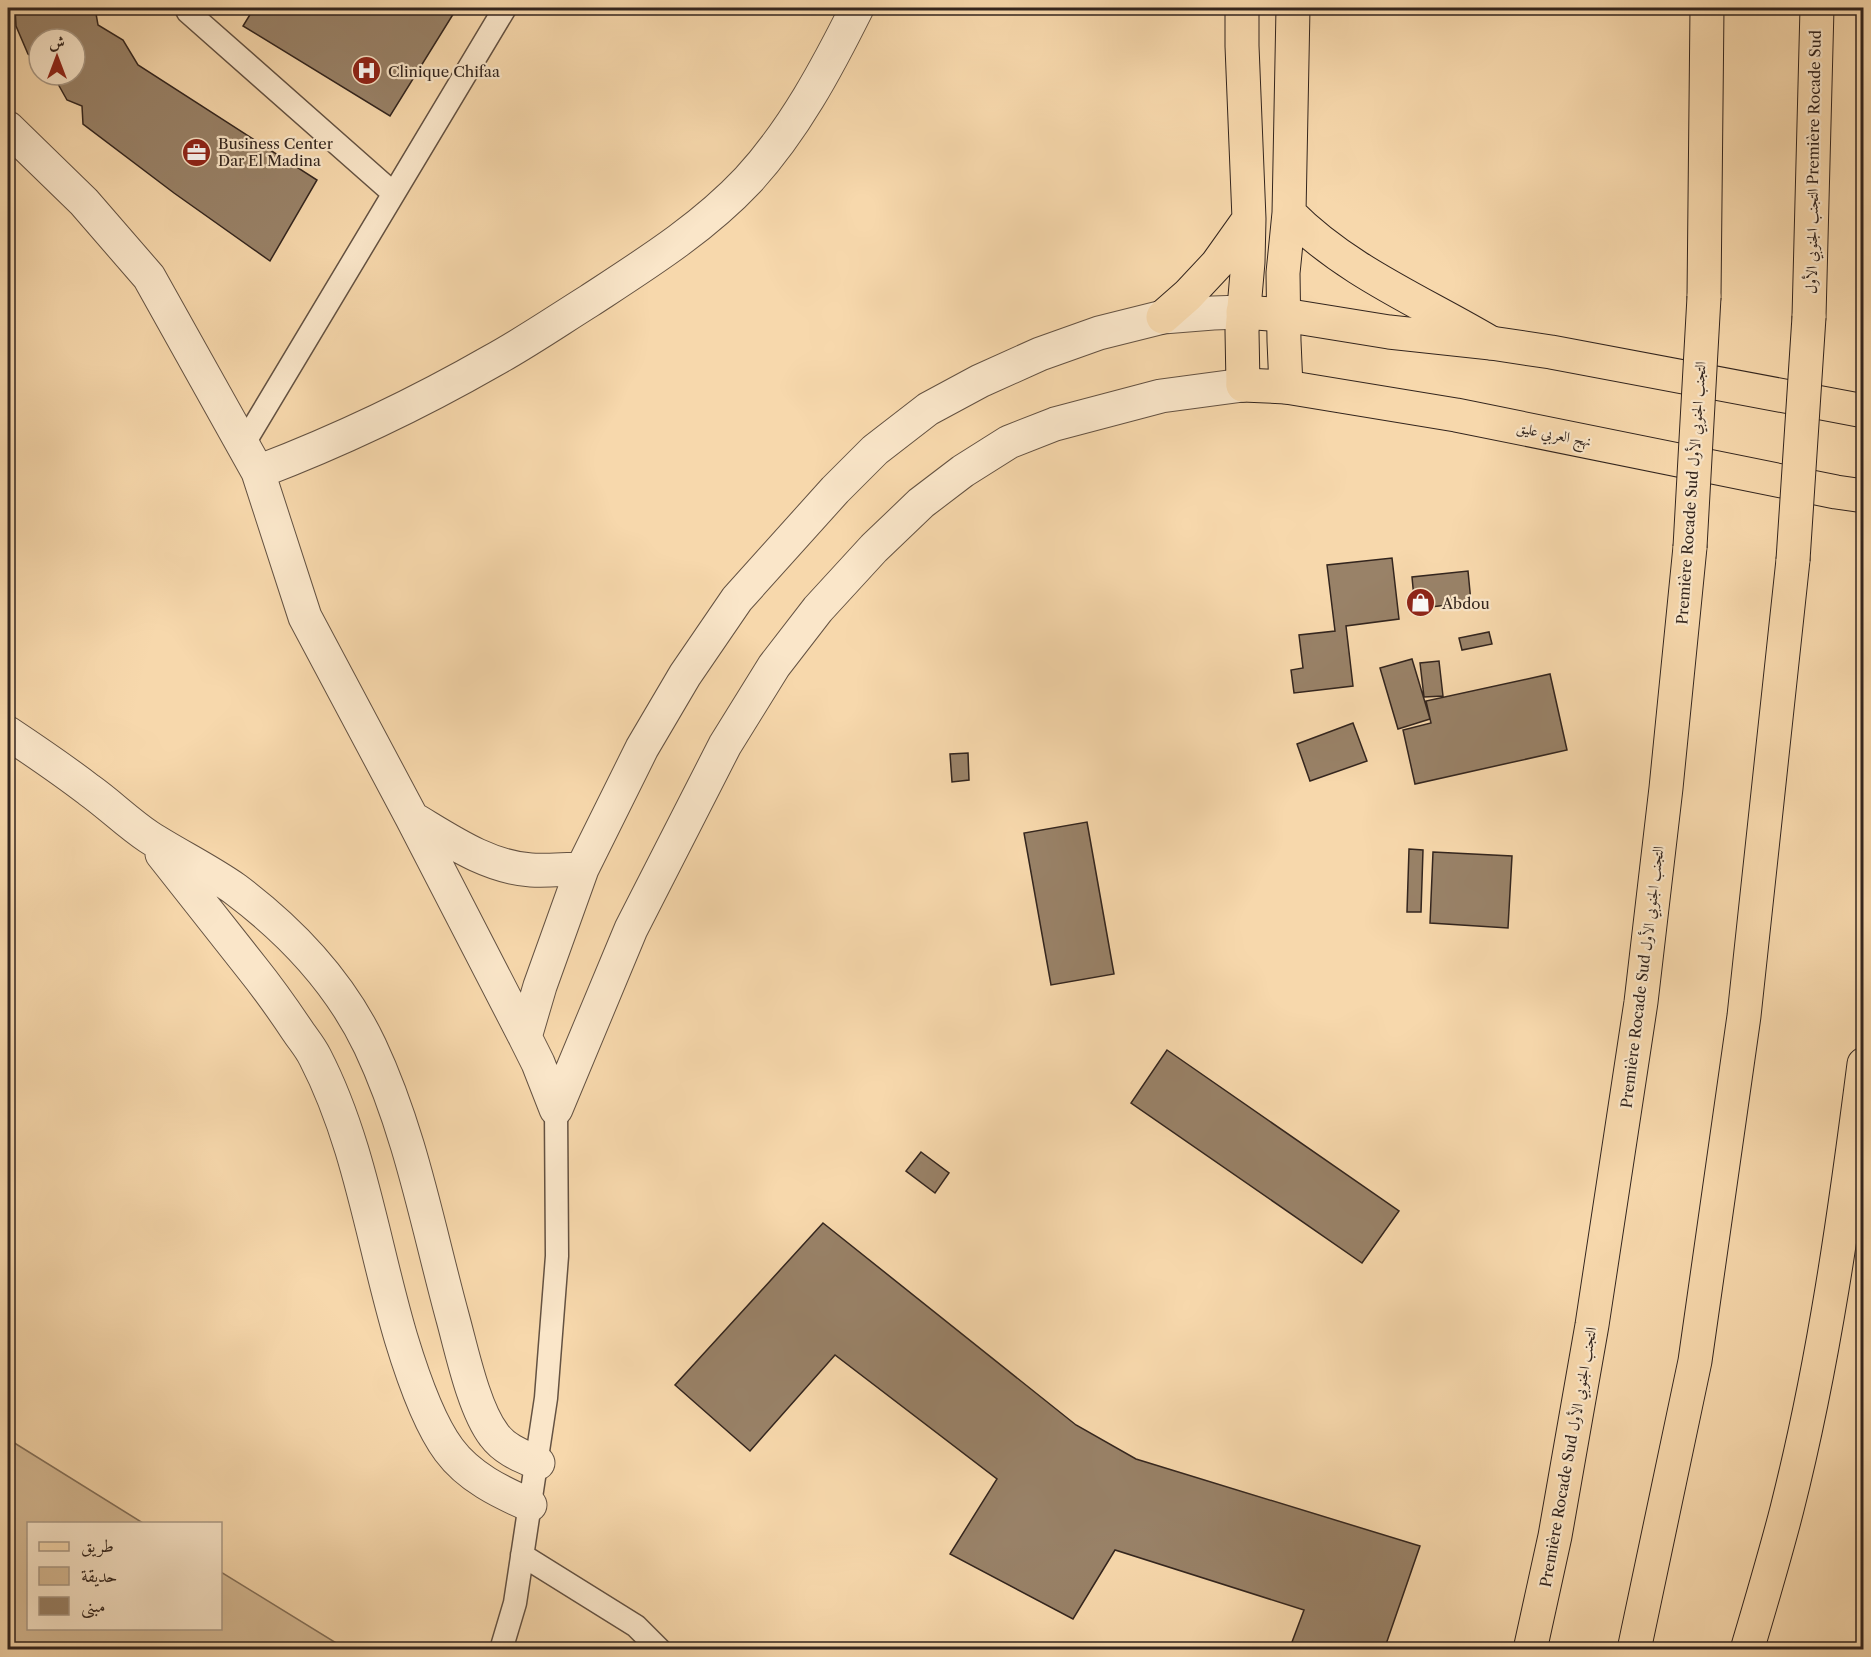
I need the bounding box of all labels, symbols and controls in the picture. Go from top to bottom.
north arrow [27,27,87,87]
street label: التجنب الجنوبي الأول Première Rocade Sud [1800,30,1828,294]
text: ش [49,32,65,52]
hospital icon: Clinique Chifaa [351,55,383,87]
place label: Clinique Chifaa [388,62,500,81]
place label: Business Center Dar El Madina [218,134,334,170]
office icon: Business Center Dar El Madina [181,136,213,168]
street label: Première Rocade Sud التجنب الجنوبي الأول [1671,361,1713,626]
street label: نهج العربي عليق [1514,417,1593,455]
shop icon: Abdou [1405,587,1437,619]
place label: Abdou [1441,594,1490,613]
street label: Première Rocade Sud التجنب الجنوبي الأول [1615,845,1670,1110]
street label: Première Rocade Sud التجنب الجنوبي الأول [1535,1325,1603,1589]
legend [27,1522,222,1630]
text: طريق [81,1535,114,1558]
text: حديقة [81,1565,117,1587]
text: مبنى [81,1595,106,1619]

